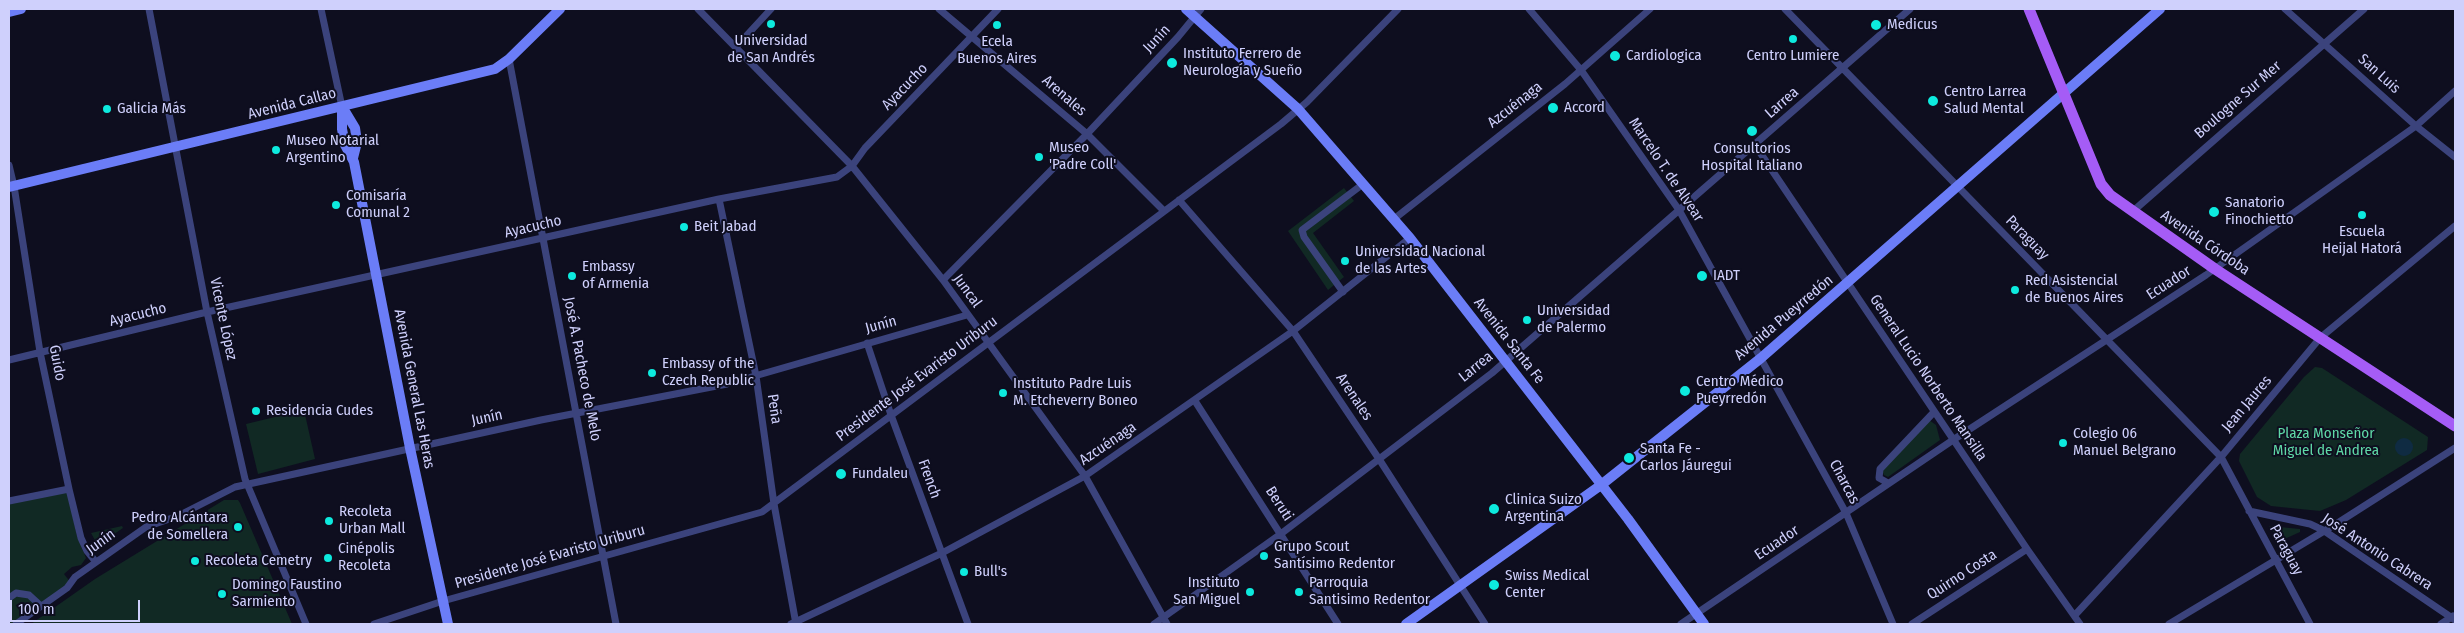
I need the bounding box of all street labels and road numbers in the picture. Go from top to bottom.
street label: Junín [1140,21,1174,57]
street label: San Luis [2354,50,2404,98]
street label: Boulogne Sur Mer [2191,57,2285,143]
street label: Ayacucho [878,60,932,114]
street label: Arenales [1038,72,1090,120]
street label: Azcuénaga [1484,78,1546,132]
street label: Avenida Callao [246,84,338,124]
street label: Larrea [1762,84,1802,122]
street label: Marcelo T. de Alvear [1625,115,1707,225]
street label: Avenida Córdoba [2157,207,2253,279]
street label: Ayacucho [503,212,563,242]
street label: Paraguay [2001,212,2053,264]
street label: Ecuador [2143,262,2195,304]
street label: Juncal [949,271,985,311]
street label: Avenida Pueyrredón [1731,272,1837,364]
street label: Vicente López [205,276,241,362]
street label: General Lucio Norberto Mansilla [1865,291,1991,465]
street label: Avenida Santa Fe [1470,294,1548,388]
street label: José A. Pacheco de Melo [559,295,605,443]
street label: Ayacucho [108,299,168,331]
street label: Avenida General Las Heras [390,308,438,470]
street label: Junín [863,312,899,338]
street label: Presidente José Evaristo Uriburu [833,313,1001,445]
street label: Guido [45,344,69,382]
street label: Larrea [1455,348,1497,386]
street label: Arenales [1332,370,1376,424]
street label: Jean Jaures [2218,372,2276,436]
street label: Peña [763,393,785,425]
street label: Junín [470,406,504,430]
street label: Azcuénaga [1076,419,1140,469]
street label: French [914,457,944,501]
street label: Charcas [1825,457,1863,507]
street label: Beruti [1261,483,1297,525]
street label: José Antonio Cabrera [2318,510,2436,594]
street label: Presidente José Evaristo Uriburu [453,521,647,593]
street label: Ecuador [1751,522,1803,564]
street label: Paraguay [2265,522,2307,578]
street label: Junín [83,525,119,559]
street label: Quirno Costa [1924,546,2000,604]

